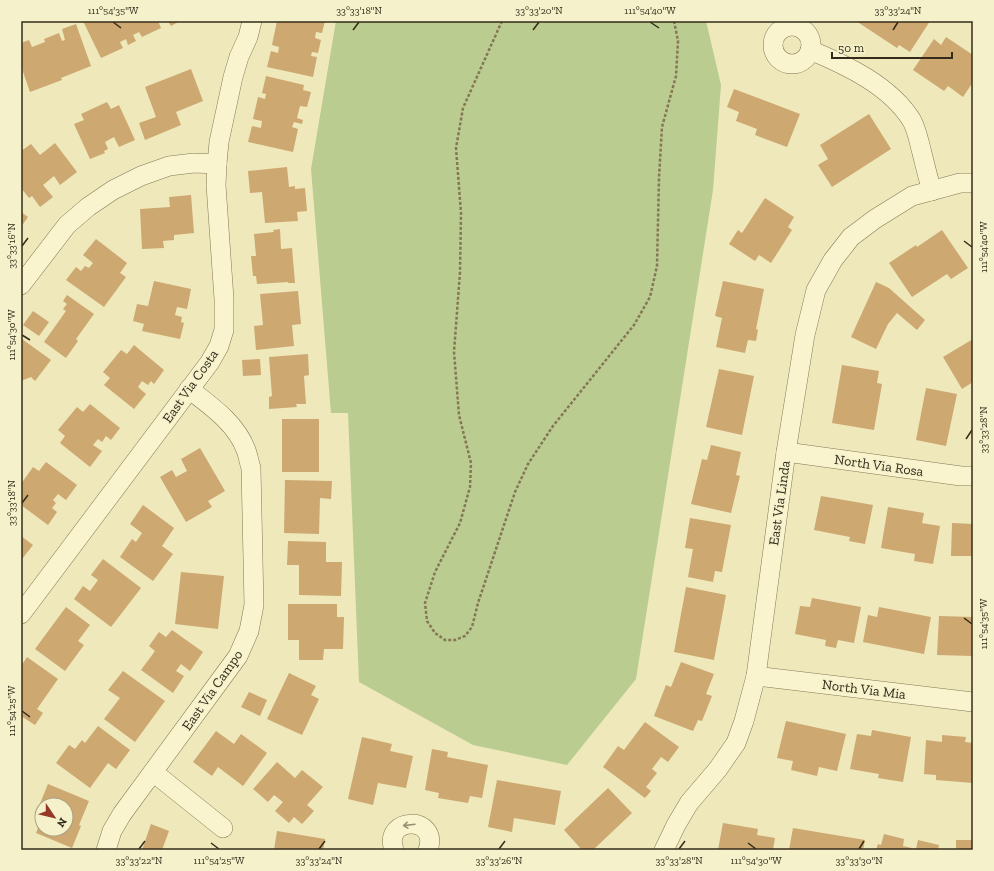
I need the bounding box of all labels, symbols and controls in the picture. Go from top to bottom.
text: 111°54'35"W [88,5,139,17]
text: 33°33'18"N [336,5,382,17]
text: 33°33'20"N [515,5,563,17]
text: 111°54'40"W [624,5,676,17]
text: 33°33'24"N [875,5,922,17]
scale bar [832,34,952,60]
text: 50 m [838,41,865,55]
text: 111°54'40"W [978,221,990,273]
text: 33°33'16"N [6,223,18,269]
text: 111°54'30"W [6,309,18,361]
street label: East Via Costa [159,346,222,426]
text: 33°33'28"N [978,406,990,454]
street label: North Via Rosa [833,451,925,480]
street label: East Via Linda [765,459,794,547]
text: 33°33'18"N [6,480,18,526]
text: 111°54'35"W [978,598,990,649]
street label: East Via Campo [178,647,246,734]
street label: North Via Mia [821,676,907,703]
text: 111°54'25"W [6,685,18,736]
north arrow [34,797,74,837]
text: N [54,815,70,830]
one-way arrow [403,821,416,829]
text: 33°33'22"N [116,855,163,867]
text: 111°54'25"W [194,855,245,867]
text: 33°33'24"N [296,855,343,867]
text: 33°33'26"N [476,855,523,867]
text: 33°33'28"N [655,855,703,867]
text: 111°54'30"W [730,855,782,867]
text: 33°33'30"N [835,855,883,867]

